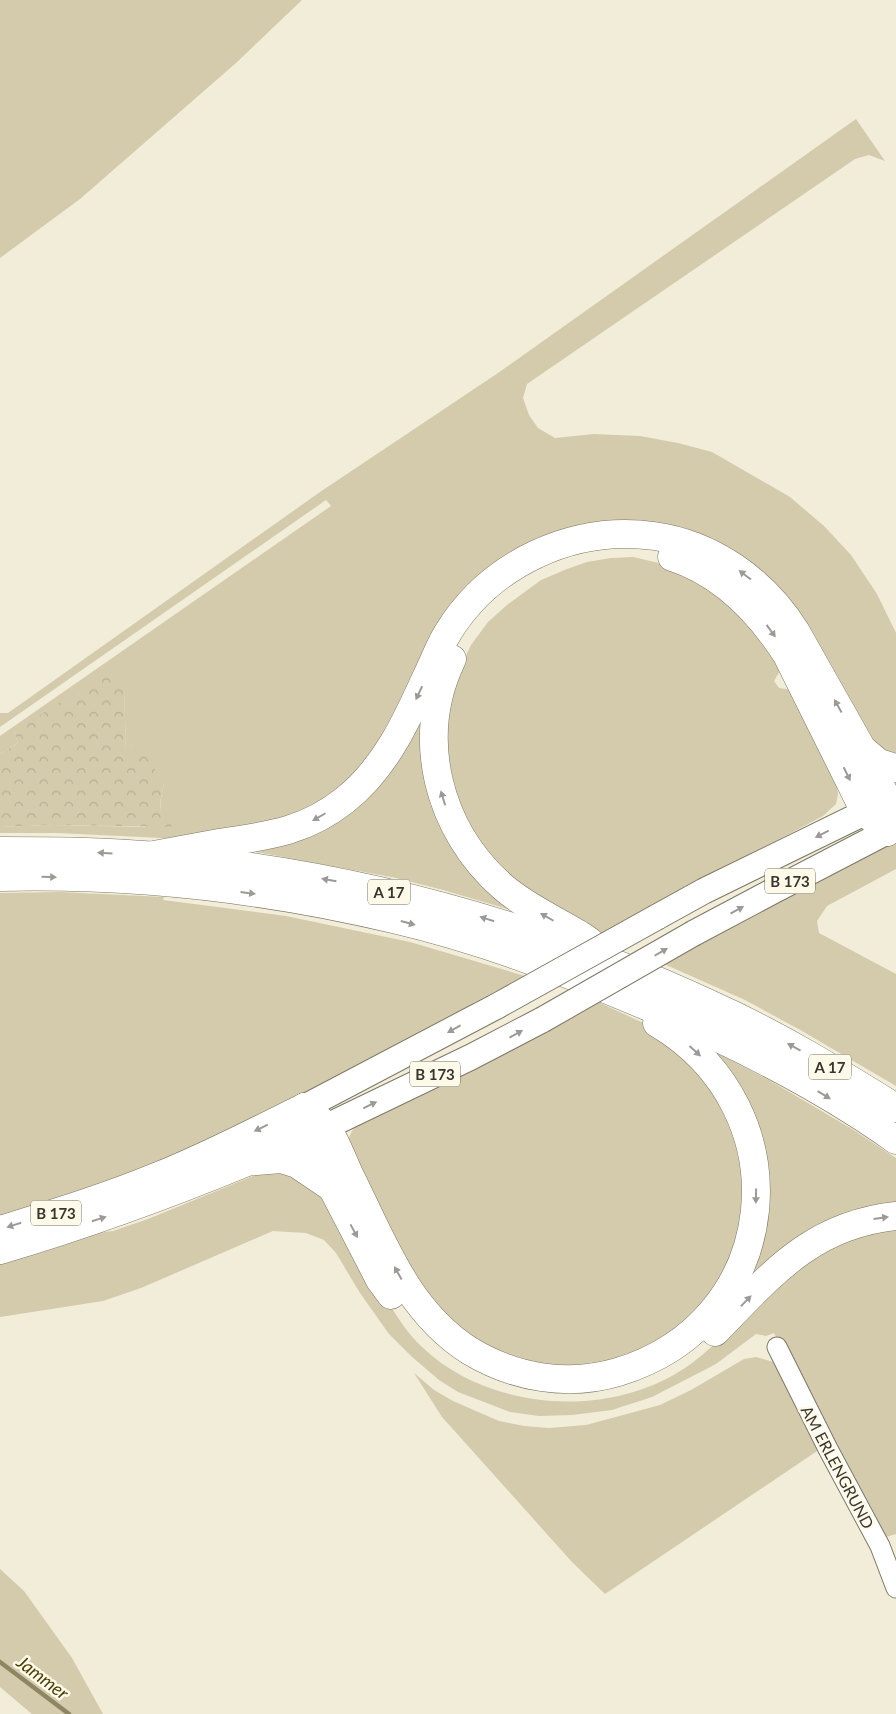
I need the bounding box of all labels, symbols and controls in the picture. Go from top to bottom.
one-way arrow [738,570,752,580]
one-way arrow [765,624,776,637]
one-way arrow [415,686,423,700]
one-way arrow [834,699,842,714]
one-way arrow [843,767,851,781]
one-way arrow [438,790,446,805]
one-way arrow [313,812,326,821]
one-way arrow [814,830,829,838]
one-way arrow [97,848,113,856]
road number: B 173 [765,868,815,894]
one-way arrow [41,873,57,881]
one-way arrow [321,876,337,884]
road number: A 17 [368,880,410,904]
one-way arrow [240,889,256,897]
one-way arrow [730,906,745,914]
one-way arrow [540,912,553,921]
one-way arrow [479,914,494,922]
one-way arrow [400,919,415,927]
one-way arrow [654,948,667,957]
one-way arrow [447,1025,461,1034]
one-way arrow [509,1030,524,1038]
one-way arrow [787,1043,801,1052]
one-way arrow [689,1045,701,1057]
road number: A 17 [809,1054,851,1080]
road number: B 173 [410,1062,460,1086]
one-way arrow [818,1090,831,1099]
one-way arrow [363,1101,377,1109]
one-way arrow [254,1125,268,1133]
one-way arrow [752,1189,760,1205]
road number: B 173 [31,1200,81,1226]
one-way arrow [874,1213,890,1221]
one-way arrow [91,1215,106,1222]
one-way arrow [7,1222,22,1230]
one-way arrow [350,1224,359,1237]
one-way arrow [394,1265,402,1280]
one-way arrow [740,1295,752,1307]
street label: AM ERLENGRUND [798,1402,878,1532]
water label: Jammer [12,1650,74,1704]

